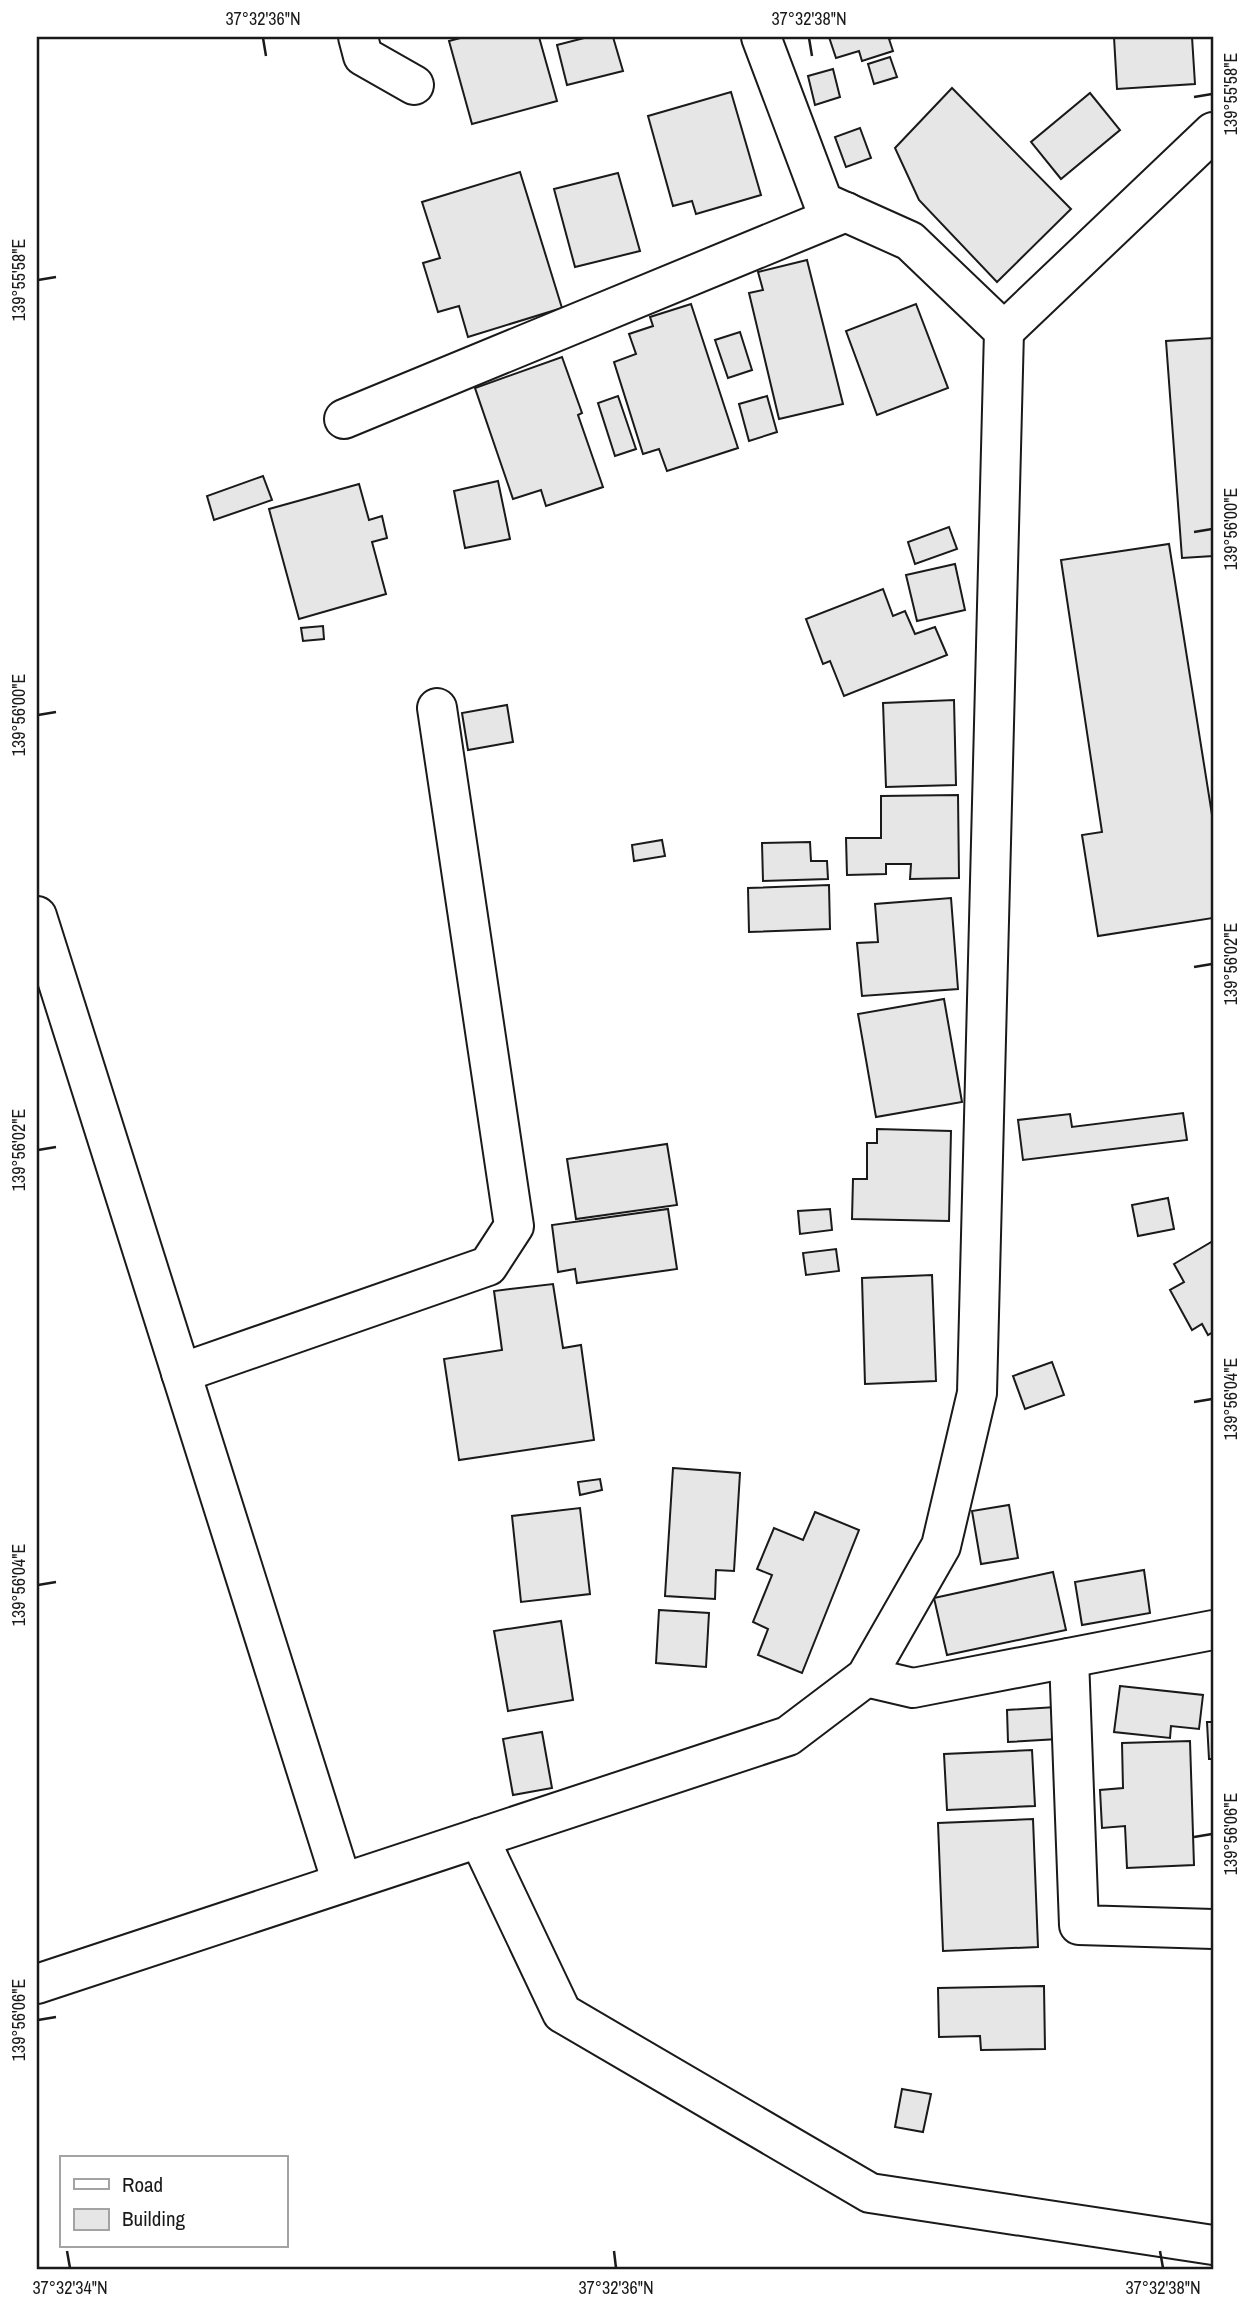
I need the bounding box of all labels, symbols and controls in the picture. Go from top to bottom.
text: 37°32'36"N [225,6,301,31]
text: 37°32'38"N [771,6,847,31]
text: 139°55'58"E [1218,53,1243,135]
text: 139°55'58"E [6,239,31,321]
text: 139°56'00"E [1218,488,1243,570]
text: 139°56'00"E [6,674,31,756]
text: 139°56'02"E [1218,923,1243,1005]
text: 139°56'02"E [6,1109,31,1191]
text: 139°56'04"E [1218,1358,1243,1440]
text: 139°56'04"E [6,1544,31,1626]
text: 139°56'06"E [1218,1793,1243,1875]
text: 139°56'06"E [6,1979,31,2061]
legend [60,2156,287,2248]
text: Road [122,2170,163,2199]
text: Building [122,2204,186,2233]
text: 37°32'34"N [32,2275,108,2300]
text: 37°32'36"N [578,2275,654,2300]
text: 37°32'38"N [1125,2275,1201,2300]

